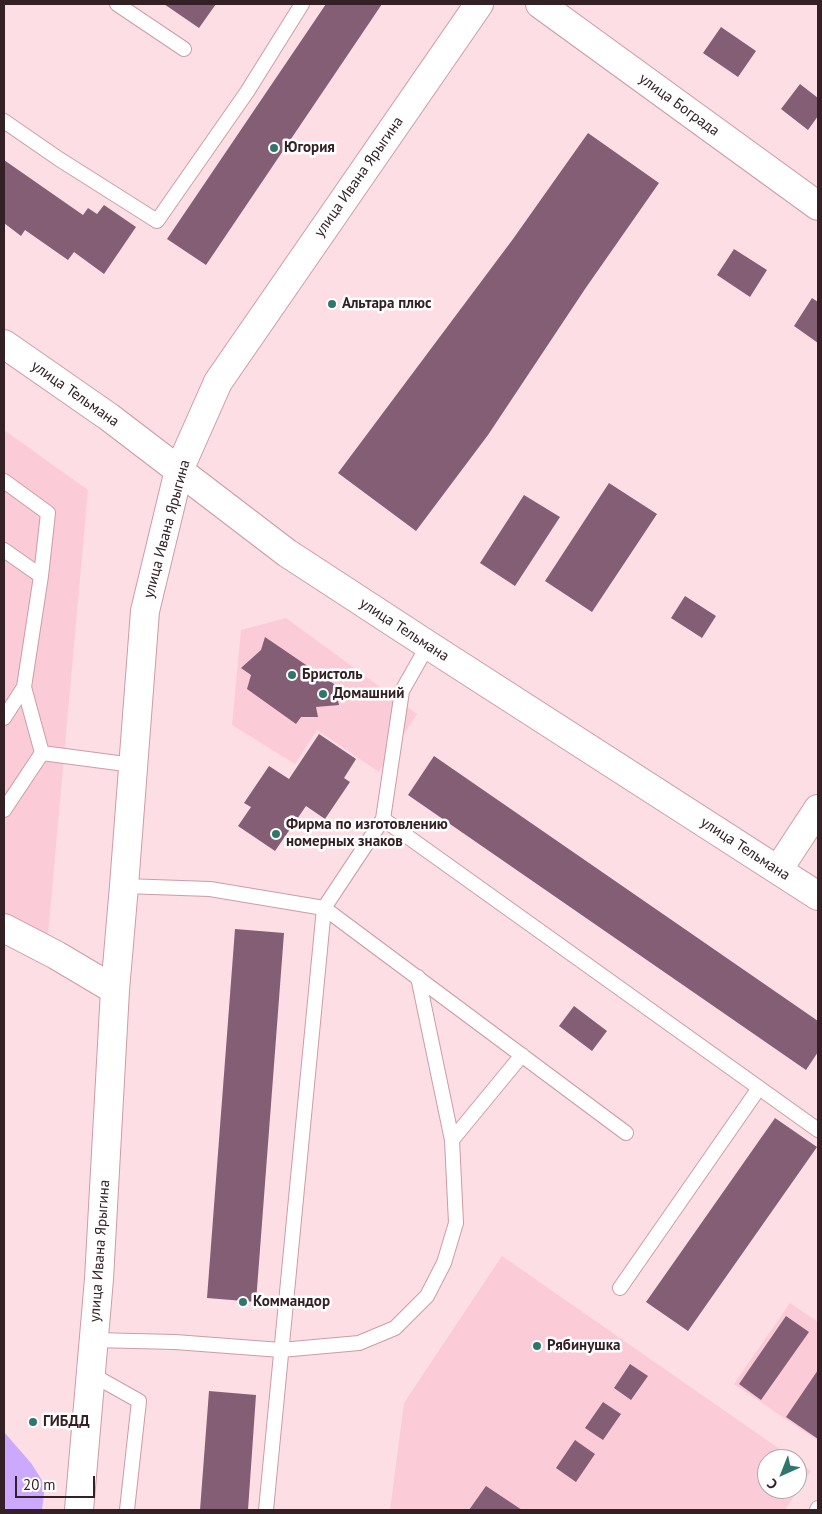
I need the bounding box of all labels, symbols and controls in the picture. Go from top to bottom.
street label: улица Бограда [635,70,723,140]
street label: улица Ивана Ярыгина [311,113,407,241]
place label: Югория [284,139,335,157]
marker: Югория [268,142,280,154]
place label: Альтара плюс [342,295,431,313]
marker: Альтара плюс [326,298,338,310]
street label: улица Тельмана [28,357,122,431]
street label: улица Ивана Ярыгина [140,458,194,600]
street label: улица Тельмана [356,594,452,666]
place label: Бристоль [302,666,363,684]
marker: Бристоль [286,669,298,681]
place label: Домашний [333,685,404,703]
marker: Домашний [317,688,329,700]
street label: улица Тельмана [697,813,793,885]
place label: Фирма по изготовлению номерных знаков [286,816,448,851]
marker: Фирма по изготовлению номерных знаков [270,828,282,840]
street label: улица Ивана Ярыгина [86,1179,114,1323]
place label: Коммандор [253,1293,330,1311]
marker: Коммандор [237,1296,249,1308]
place label: Рябинушка [547,1337,620,1355]
marker: Рябинушка [531,1340,543,1352]
place label: ГИБДД [43,1413,90,1431]
marker: ГИБДД [27,1416,39,1428]
north arrow [757,1449,807,1499]
scale bar [18,1466,98,1498]
text: 20 m [23,1475,56,1494]
text: С [763,1475,781,1493]

